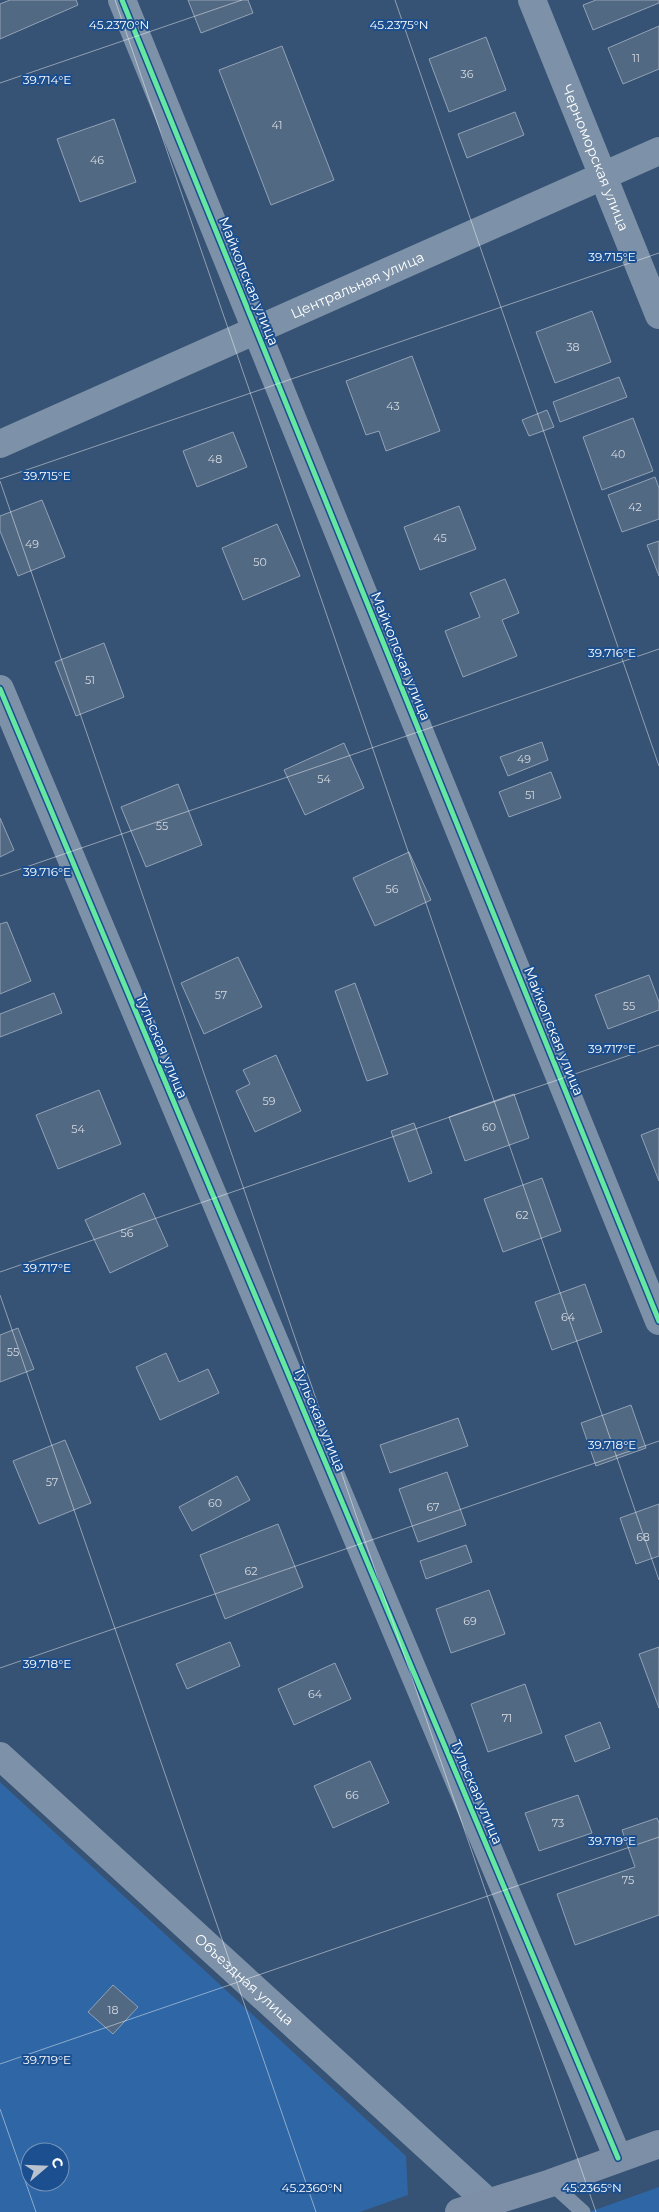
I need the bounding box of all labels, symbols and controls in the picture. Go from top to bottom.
text: 45.2370°N [89,17,149,32]
text: 45.2375°N [369,17,429,32]
house number: 11 [632,51,640,65]
house number: 36 [461,67,474,81]
text: 39.714°E [23,72,71,87]
street label: Черноморская улица [558,82,633,233]
house number: 41 [272,118,282,132]
house number: 46 [90,153,104,167]
street label: Майкопская улица [215,214,283,348]
street label: Центральная улица [288,248,427,323]
text: 39.715°E [588,249,636,264]
house number: 38 [566,340,580,354]
house number: 43 [386,399,400,413]
house number: 40 [611,447,625,461]
house number: 48 [208,452,222,466]
text: 39.715°E [23,468,71,483]
house number: 42 [628,500,642,514]
house number: 45 [433,531,447,545]
house number: 49 [25,537,39,551]
house number: 50 [253,555,267,569]
street label: Майкопская улица [367,589,435,723]
text: 39.716°E [588,645,636,660]
house number: 51 [85,673,95,687]
house number: 49 [517,752,531,766]
house number: 54 [317,772,331,786]
house number: 51 [525,788,535,802]
house number: 55 [156,819,168,833]
text: 39.716°E [23,864,71,879]
house number: 56 [386,882,399,896]
street label: Майкопская улица [520,964,588,1098]
house number: 57 [215,988,227,1002]
street label: Тульская улица [132,991,192,1101]
house number: 55 [623,999,635,1013]
text: 39.717°E [588,1041,636,1056]
house number: 59 [263,1094,276,1108]
house number: 60 [482,1120,496,1134]
house number: 54 [71,1122,85,1136]
house number: 62 [516,1208,528,1222]
house number: 56 [121,1226,134,1240]
text: 39.717°E [23,1260,71,1275]
house number: 64 [561,1310,576,1324]
house number: 55 [7,1345,19,1359]
street label: Тульская улица [290,1364,350,1474]
text: 39.718°E [588,1437,636,1452]
house number: 57 [46,1475,58,1489]
house number: 60 [208,1496,222,1510]
house number: 67 [426,1500,440,1514]
house number: 68 [636,1530,650,1544]
house number: 62 [245,1564,257,1578]
house number: 69 [463,1614,477,1628]
text: 39.718°E [23,1656,71,1671]
house number: 64 [308,1687,323,1701]
house number: 71 [502,1711,512,1725]
street label: Тульская улица [447,1737,507,1847]
house number: 66 [345,1788,359,1802]
house number: 73 [552,1816,564,1830]
text: 39.719°E [588,1833,636,1848]
house number: 75 [622,1873,634,1887]
street label: Объездная улица [191,1929,298,2029]
house number: 18 [108,2003,119,2017]
text: 39.719°E [23,2052,71,2067]
north arrow [20,2142,70,2192]
text: С [47,2155,67,2171]
text: 45.2360°N [281,2180,343,2195]
text: 45.2365°N [562,2180,622,2195]

